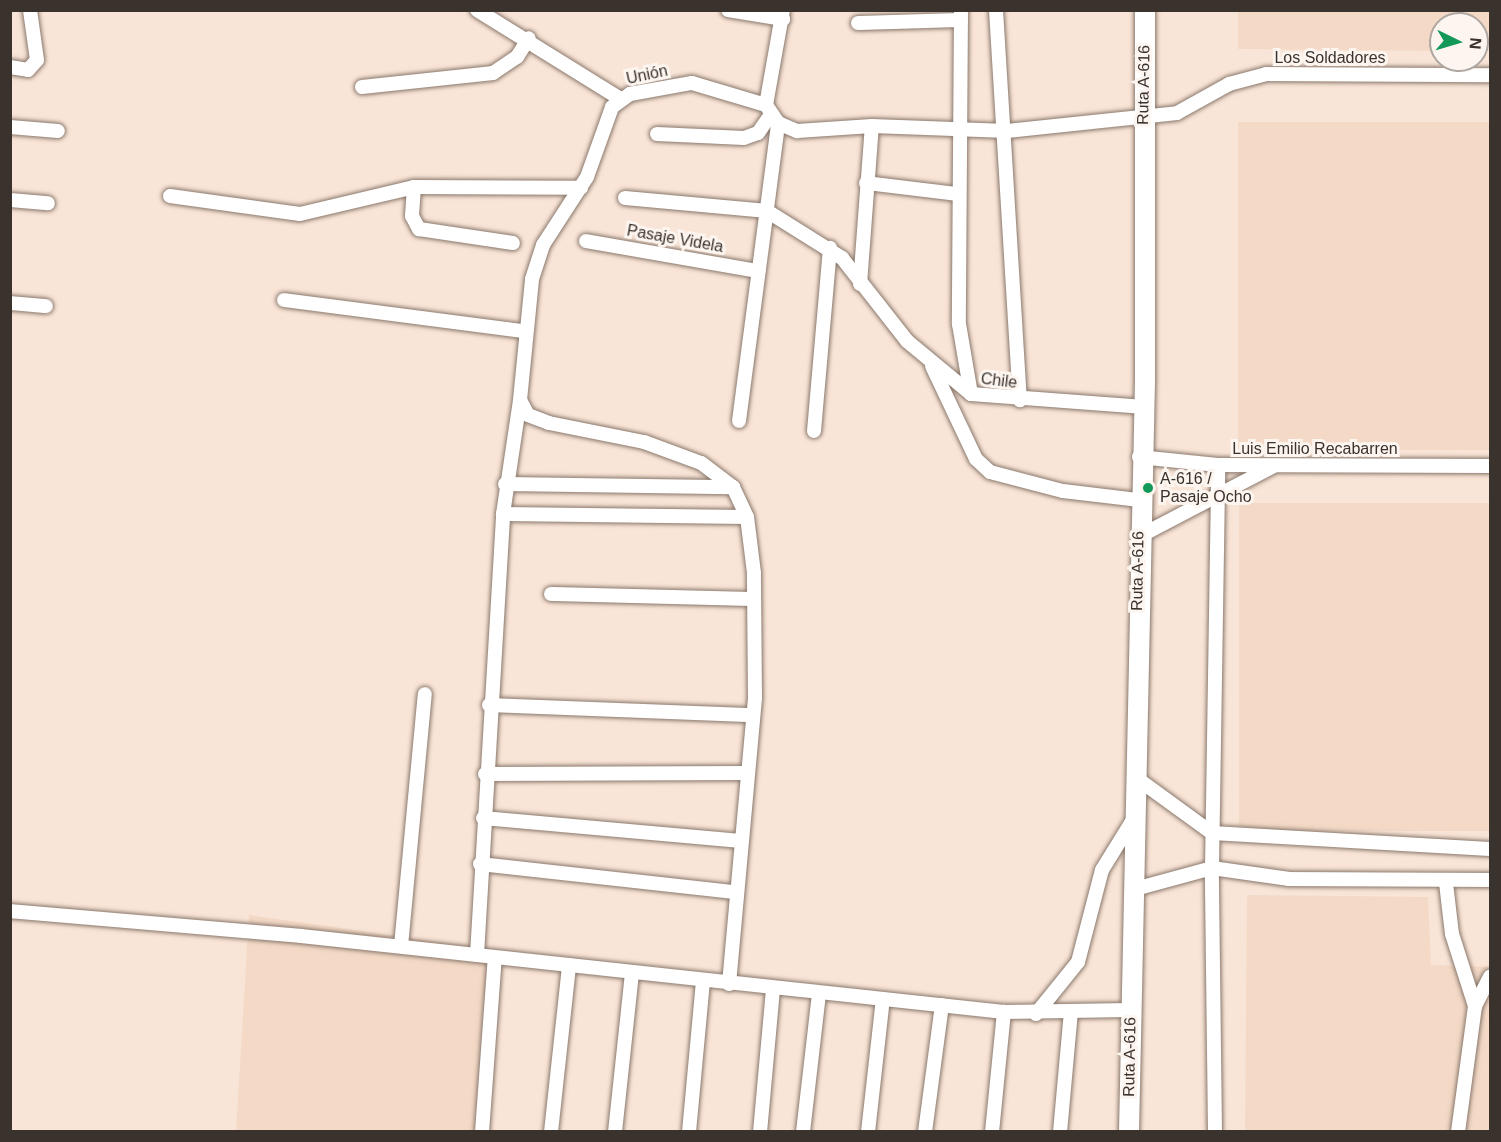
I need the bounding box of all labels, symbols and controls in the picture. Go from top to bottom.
north arrow [1429,12,1489,72]
text: N [1466,37,1484,50]
street label: Ruta A-616 [1134,44,1154,126]
street label: Los Soldadores [1274,48,1386,68]
street label: Unión [625,61,669,89]
street label: Pasaje Videla [625,221,725,257]
street label: Chile [980,369,1018,393]
street label: Luis Emilio Recabarren [1232,439,1398,459]
place label: A-616 / Pasaje Ocho [1160,469,1252,507]
marker: A-616 / Pasaje Ocho [1141,481,1155,495]
street label: Ruta A-616 [1128,530,1148,612]
street label: Ruta A-616 [1120,1016,1140,1098]

